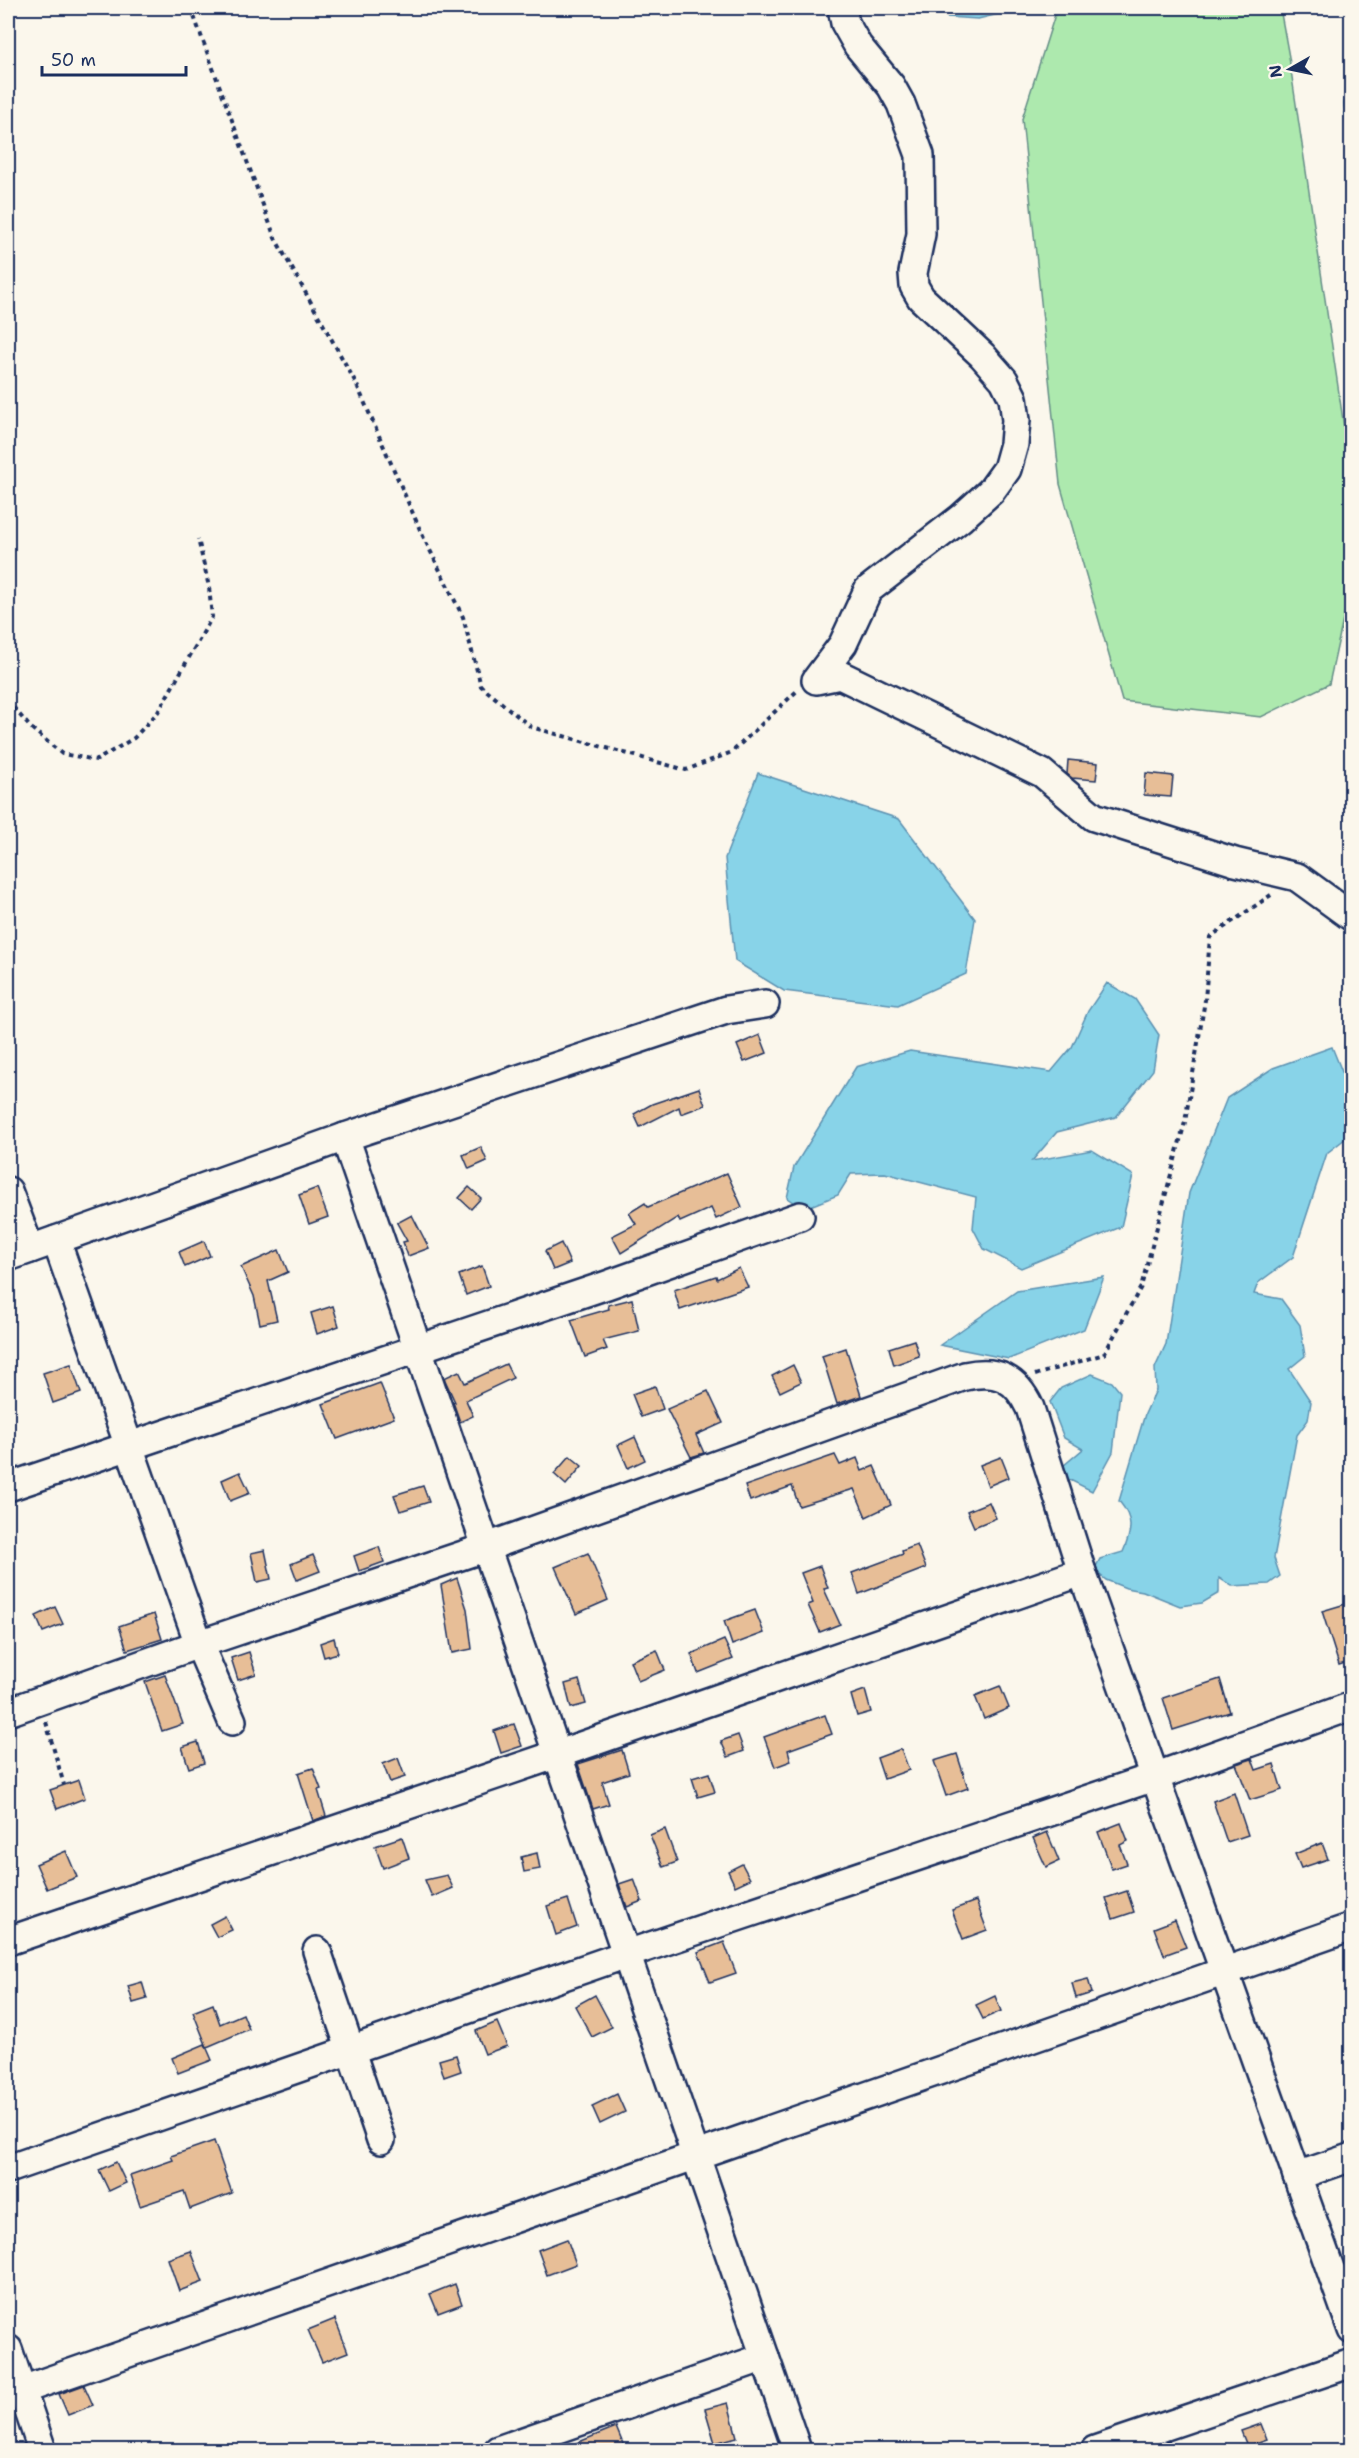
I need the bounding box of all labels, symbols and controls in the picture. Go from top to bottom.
scale bar [42,39,186,77]
north arrow [1260,39,1320,99]
text: 50 m [51,48,96,72]
text: N [1264,63,1287,79]

